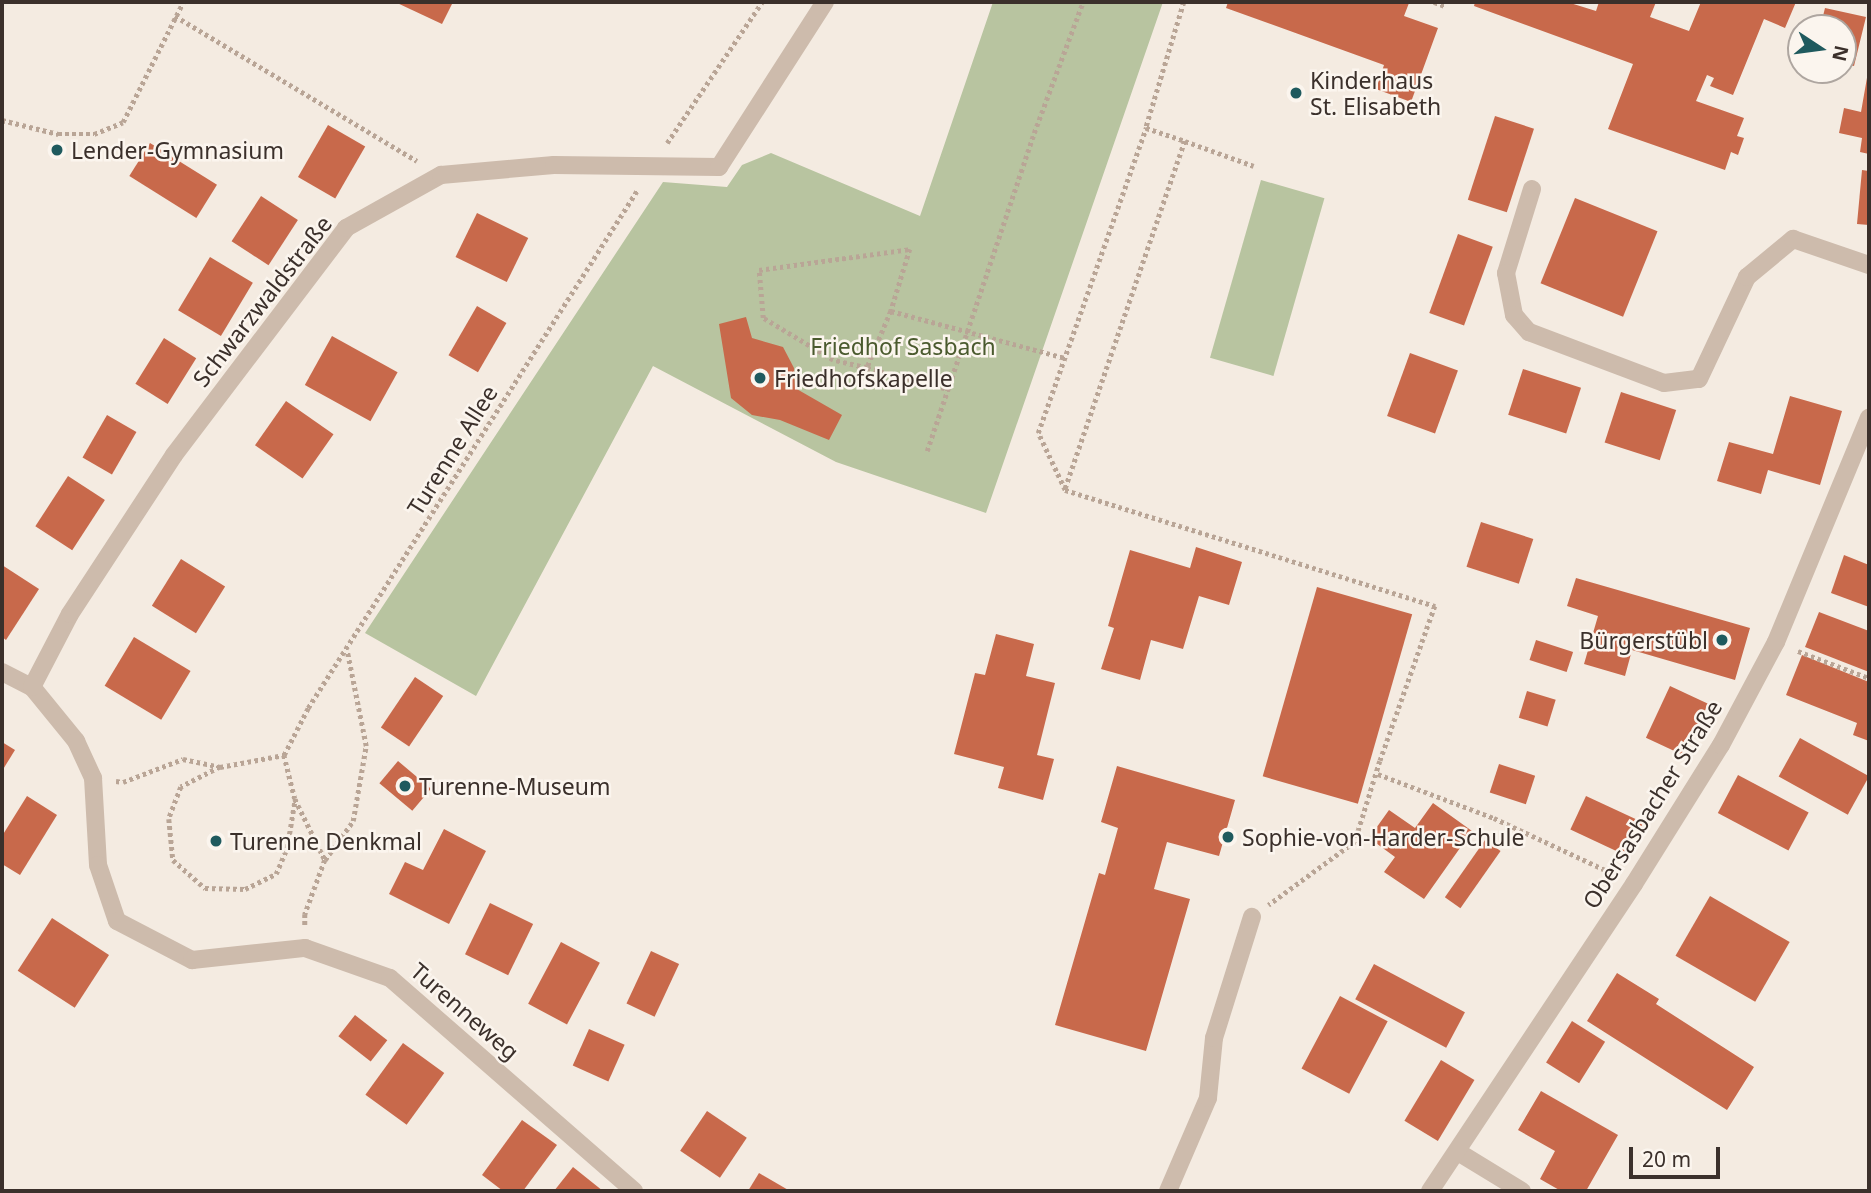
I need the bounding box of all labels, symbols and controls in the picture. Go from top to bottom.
north arrow [1787,14,1857,84]
text: N [1826,43,1855,64]
place label: Kinderhaus St. Elisabeth [1310,66,1441,120]
marker: Kinderhaus St. Elisabeth [1288,85,1304,101]
place label: Lender-Gymnasium [71,136,284,164]
marker: Lender-Gymnasium [49,142,65,158]
street label: Schwarzwaldstraße [187,210,337,392]
park label: Friedhof Sasbach [810,332,996,360]
place label: Friedhofskapelle [774,364,953,392]
marker: Friedhofskapelle [752,370,768,386]
street label: Turenne Allee [401,380,503,520]
place label: Bürgerstübl [1579,626,1708,654]
marker: Bürgerstübl [1714,632,1730,648]
street label: Obersasbacher Straße [1577,695,1727,913]
place label: Turenne-Museum [419,772,610,800]
marker: Turenne-Museum [397,778,413,794]
place label: Sophie-von-Harder-Schule [1242,823,1524,851]
place label: Turenne Denkmal [230,827,422,855]
marker: Sophie-von-Harder-Schule [1220,829,1236,845]
marker: Turenne Denkmal [208,833,224,849]
street label: Turenneweg [405,957,525,1065]
scale bar [1633,1134,1724,1178]
text: 20 m [1642,1145,1691,1173]

